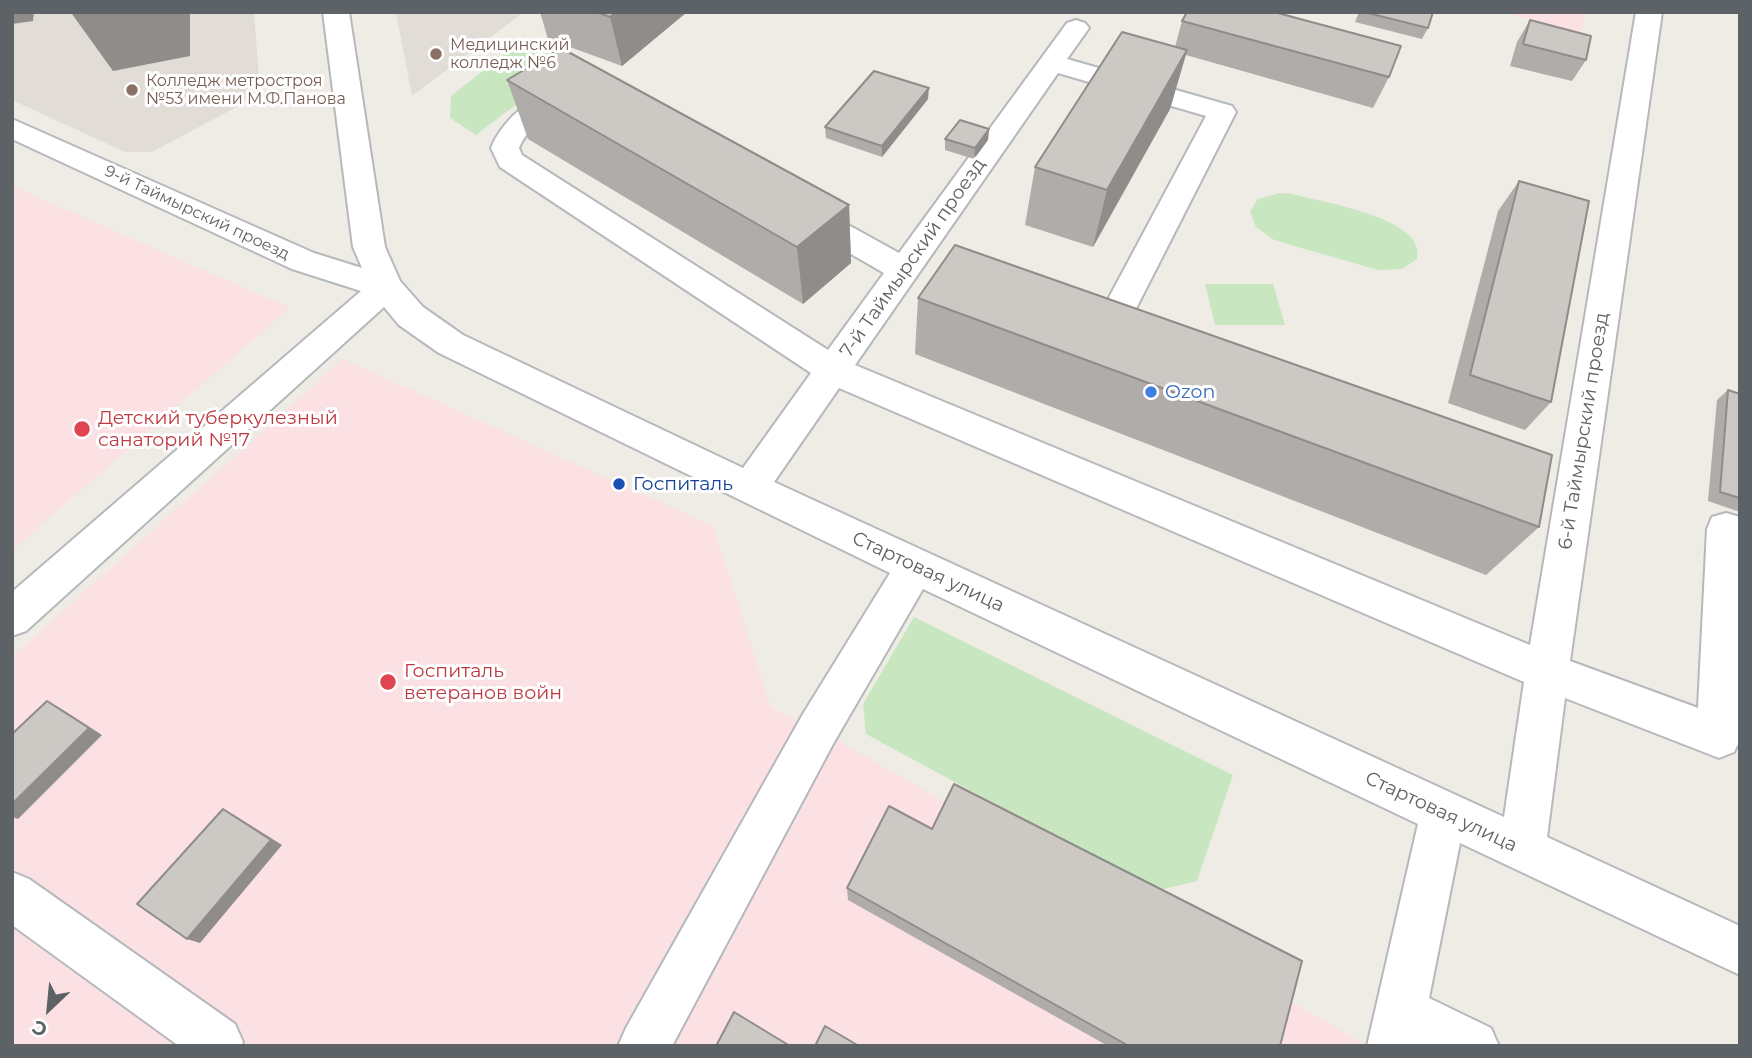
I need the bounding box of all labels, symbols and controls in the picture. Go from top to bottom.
place label: Медицинский колледж №6 [450,35,570,73]
marker: Медицинский колледж №6 [428,46,444,62]
place label: Колледж метростроя №53 имени М.Ф.Панова [146,71,346,109]
marker: Колледж метростроя №53 имени М.Ф.Панова [124,82,140,98]
street label: 7-й Таймырский проезд [835,154,991,362]
street label: 9-й Таймырский проезд [101,162,293,264]
street label: 6-й Таймырский проезд [1554,311,1614,551]
place label: Ozon [1165,381,1215,403]
marker: Ozon [1143,384,1159,400]
place label: Детский туберкулезный санаторий №17 [98,407,338,451]
marker: Детский туберкулезный санаторий №17 [72,419,92,439]
place label: Госпиталь [633,473,733,495]
marker: Госпиталь [611,476,627,492]
street label: Стартовая улица [848,527,1008,617]
place label: Госпиталь ветеранов войн [404,660,562,704]
marker: Госпиталь ветеранов войн [378,672,398,692]
street label: Стартовая улица [1361,767,1521,857]
north arrow [14,974,84,1044]
text: С [28,1015,51,1042]

